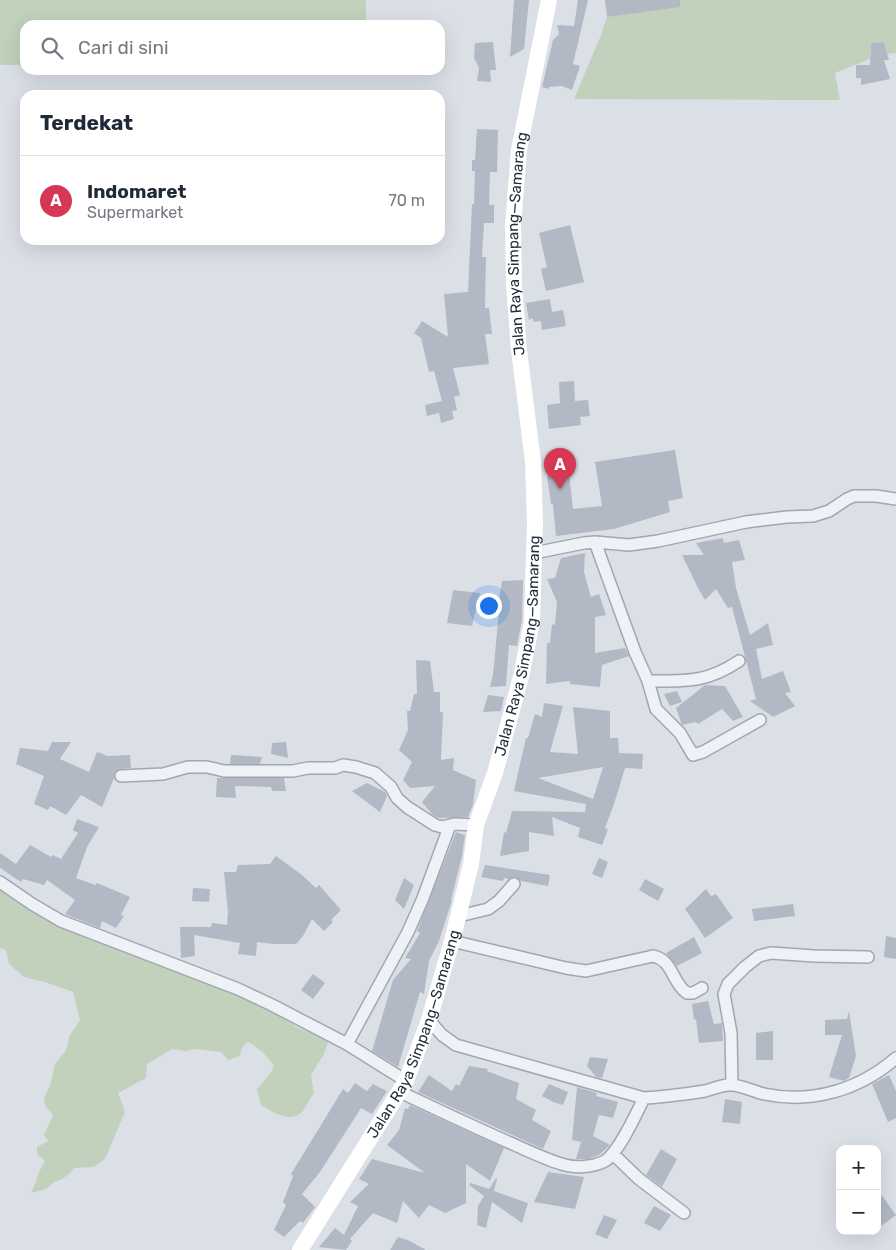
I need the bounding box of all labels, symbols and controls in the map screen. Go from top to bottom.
search box [20,20,445,75]
icon: search [38,34,66,62]
text: Cari di sini [78,36,169,59]
text: Terdekat [40,110,133,135]
street label: Jalan Raya Simpang—Samarang [504,130,531,357]
text: Indomaret [87,180,186,203]
text: A [50,191,62,210]
text: 70 m [388,191,425,210]
text: Supermarket [87,203,183,222]
pin: A [544,448,576,489]
street label: Jalan Raya Simpang—Samarang [491,535,544,758]
your location [476,593,502,619]
street label: Jalan Raya Simpang—Samarang [363,928,463,1141]
map controls [836,1145,881,1235]
button: + [836,1145,881,1190]
button: − [836,1190,881,1235]

